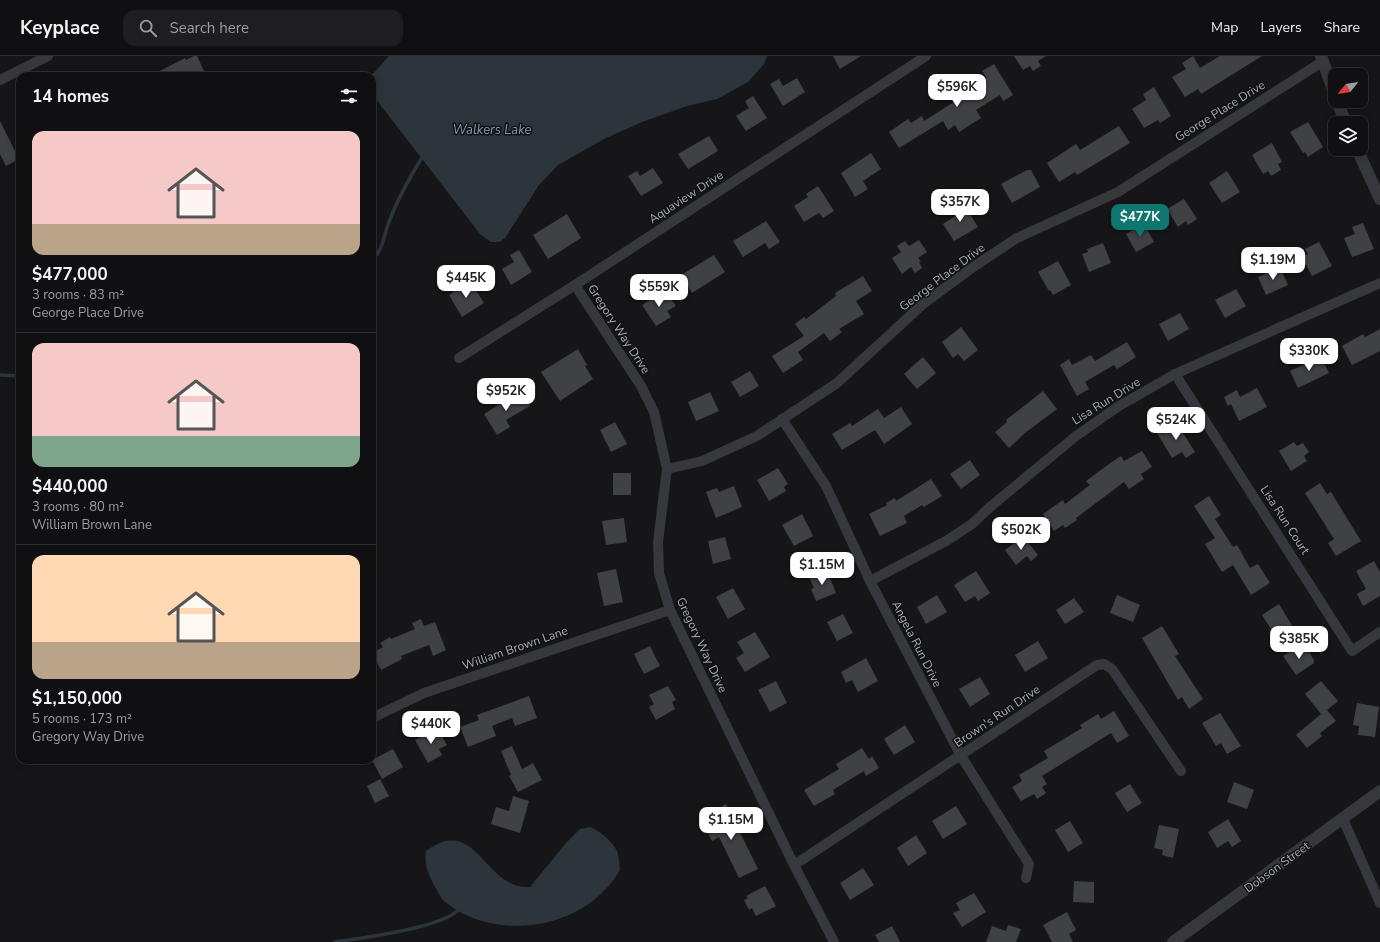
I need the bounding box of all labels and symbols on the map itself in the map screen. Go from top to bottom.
north arrow [1328,68,1368,108]
pin: $596K [929,74,985,108]
street label: George Place Drive [1172,77,1268,145]
water label: Walkers Lake [453,121,532,139]
street label: Aquaview Drive [646,167,726,227]
pin: $357K [932,189,988,223]
pin: $477K [1112,204,1168,238]
street label: George Place Drive [896,240,988,314]
pin: $1.19M [1240,247,1306,281]
pin: $445K [438,265,494,299]
pin: $559K [631,274,687,308]
street label: Gregory Way Drive [584,281,654,377]
pin: $330K [1281,338,1337,372]
street label: Lisa Run Drive [1069,374,1143,428]
pin: $952K [478,378,534,412]
pin: $524K [1148,407,1204,441]
street label: Lisa Run Court [1257,482,1314,558]
pin: $502K [993,517,1049,551]
pin: $1.15M [789,552,855,586]
street label: Gregory Way Drive [673,595,731,695]
street label: Angela Run Drive [888,598,946,690]
street label: William Brown Lane [460,622,570,674]
pin: $385K [1271,626,1327,660]
street label: Brown's Run Drive [951,681,1043,751]
pin: $440K [403,711,459,745]
pin: $1.15M [698,807,764,841]
street label: Dobson Street [1241,837,1314,896]

